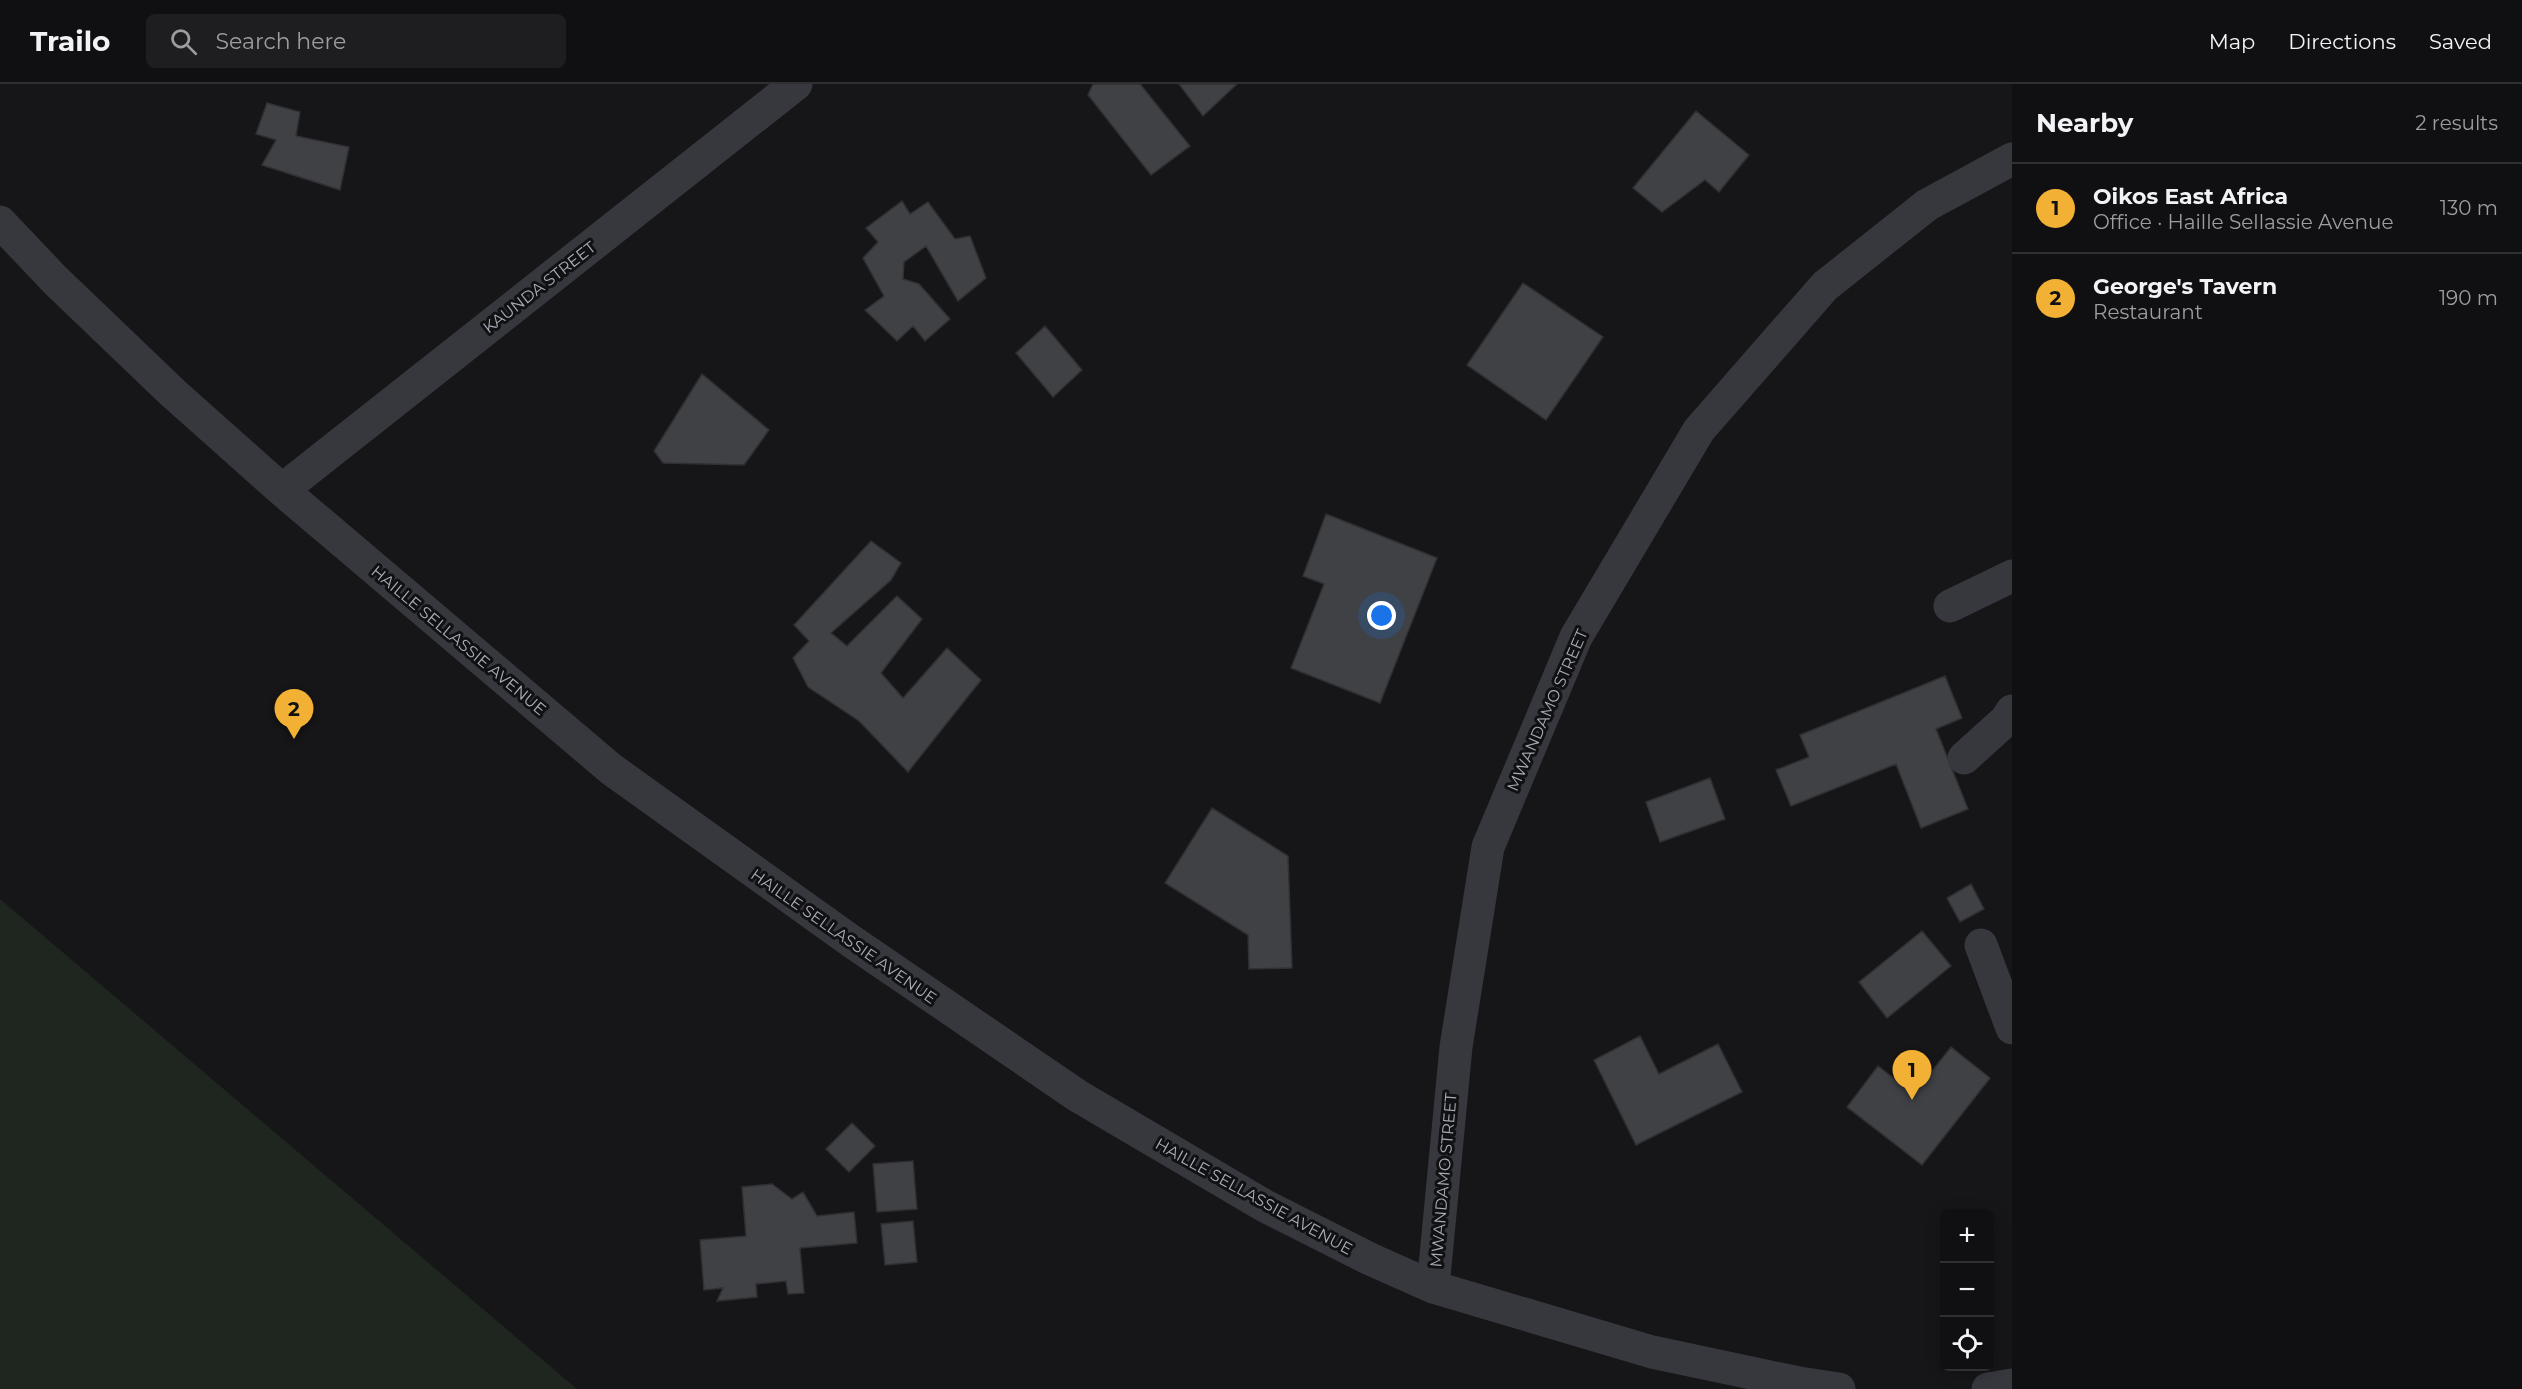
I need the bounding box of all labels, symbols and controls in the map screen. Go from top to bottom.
search box [146,14,566,68]
text: Trailo [30,24,110,58]
icon: search [167,25,200,58]
text: Search here [215,28,346,55]
text: Map [2209,29,2255,54]
text: Directions [2288,29,2396,54]
text: Saved [2429,29,2492,54]
text: Nearby [2036,107,2133,139]
text: 2 results [2415,111,2498,135]
text: Oikos East Africa [2093,183,2288,210]
text: 1 [2052,196,2059,220]
text: 130 m [2440,196,2498,220]
text: Office · Haille Sellassie Avenue [2093,210,2394,234]
street label: KAUNDA STREET [479,237,600,337]
text: George's Tavern [2093,273,2277,300]
text: 2 [2050,286,2061,310]
text: 190 m [2439,286,2498,310]
text: Restaurant [2093,300,2203,324]
street label: HAILLE SELLASSIE AVENUE [367,562,550,719]
your location [1367,601,1396,630]
street label: MWANDAMO STREET [1503,626,1592,794]
pin: 2 [274,690,314,739]
street label: HAILLE SELLASSIE AVENUE [747,865,940,1008]
pin: 1 [1892,1050,1932,1100]
street label: MWANDAMO STREET [1426,1091,1461,1268]
street label: HAILLE SELLASSIE AVENUE [1152,1134,1356,1259]
map controls [1940,1209,1994,1371]
button: + [1940,1209,1994,1263]
button: − [1940,1263,1994,1317]
button: locate [1940,1317,1994,1371]

